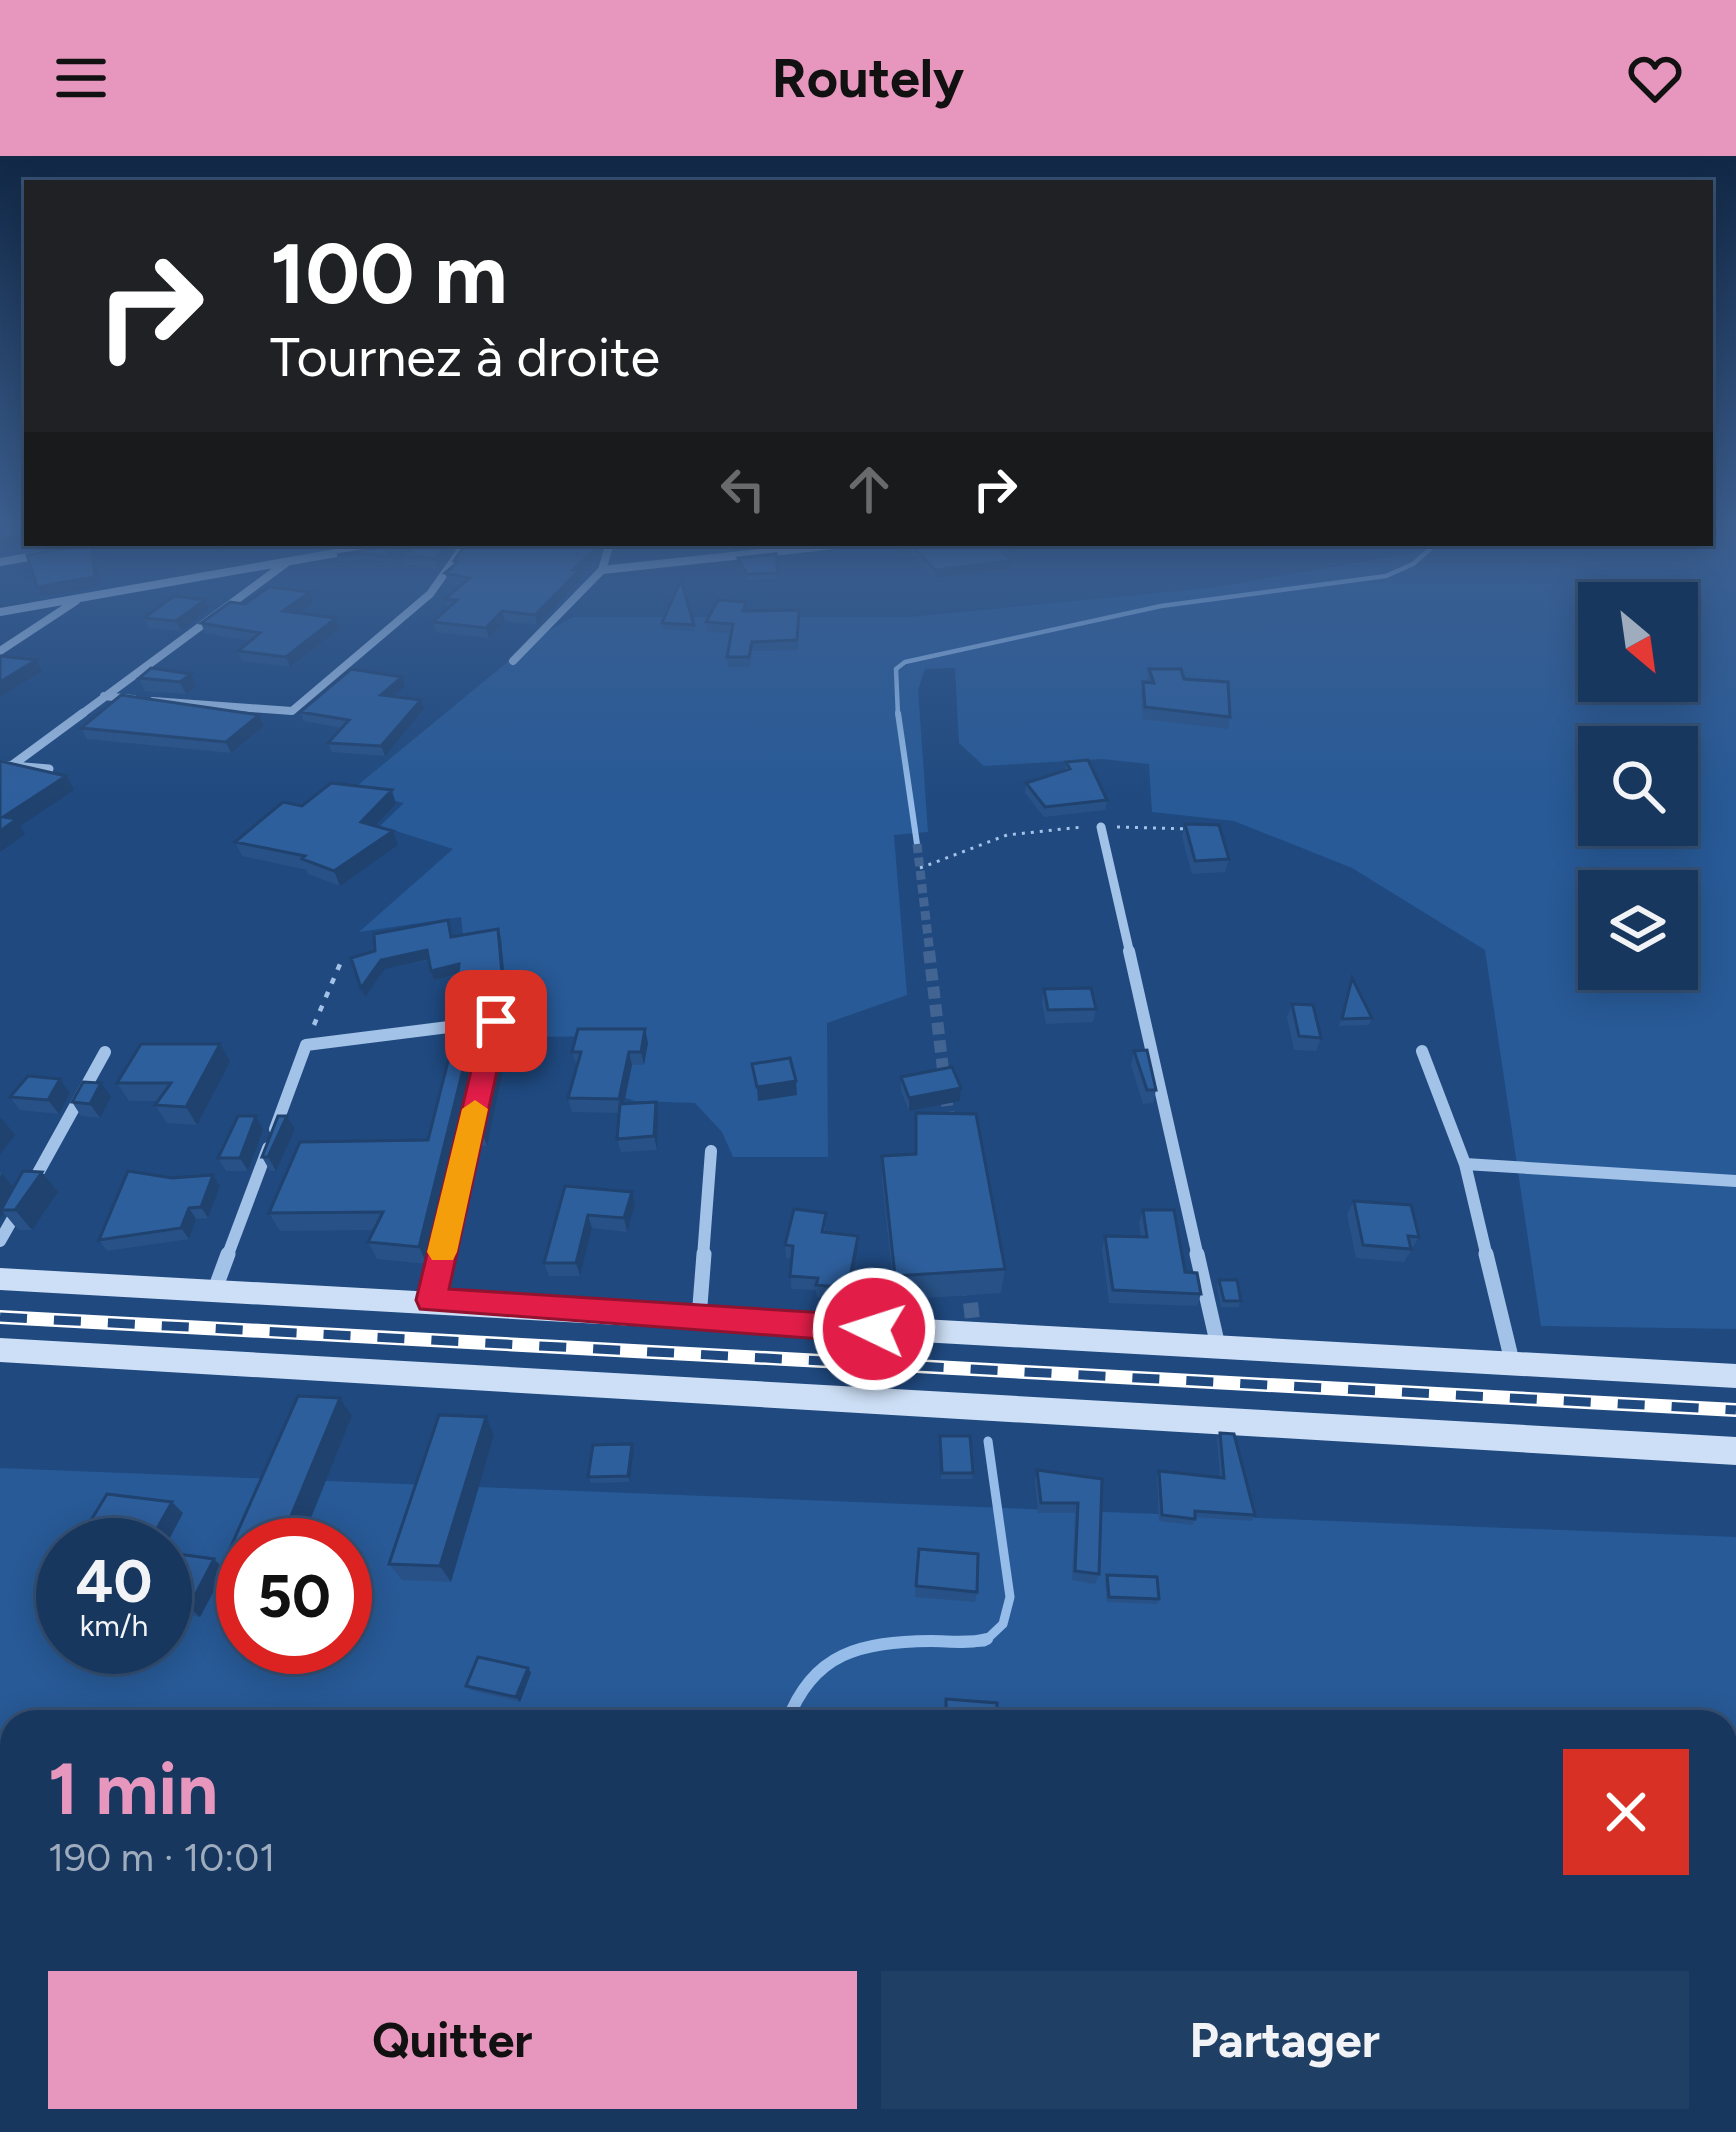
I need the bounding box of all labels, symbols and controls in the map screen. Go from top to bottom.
icon: menu [48,45,114,111]
icon: heart [1622,45,1688,111]
text: Routely [772,46,964,111]
text: 100 m [270,223,508,324]
icon: right [72,228,228,384]
text: Tournez à droite [270,325,660,390]
icon: left [710,456,776,522]
icon: ahead [836,456,902,522]
icon: right [962,456,1028,522]
north arrow [1578,582,1698,702]
map controls [1578,582,1698,990]
button: search [1578,726,1698,846]
button: layers [1578,870,1698,990]
pin [445,970,547,1072]
icon: arrive [463,988,529,1054]
position arrow [811,1266,937,1392]
speed limit sign: 50 [216,1518,372,1674]
text: 40 [76,1545,152,1617]
text: km/h [80,1607,148,1644]
text: 1 min [48,1746,218,1832]
button: close [1563,1749,1689,1875]
text: 190 m · 10:01 [48,1834,275,1881]
button: Quitter [48,1971,857,2109]
button: Partager [881,1971,1689,2109]

